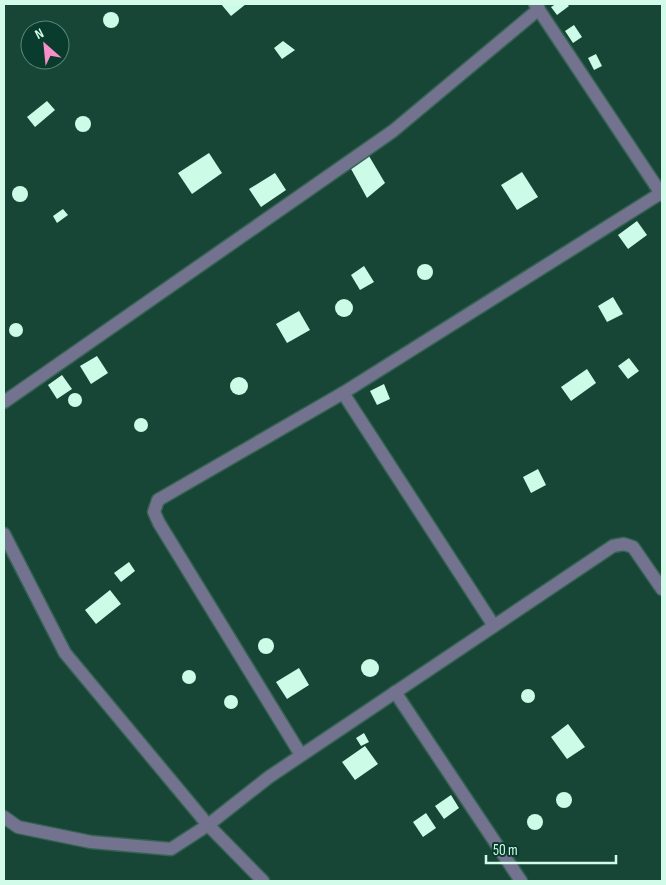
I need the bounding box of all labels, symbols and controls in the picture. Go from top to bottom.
north arrow [20,20,70,70]
text: N [32,25,47,43]
scale bar [486,832,616,864]
text: 50 m [493,841,518,860]

